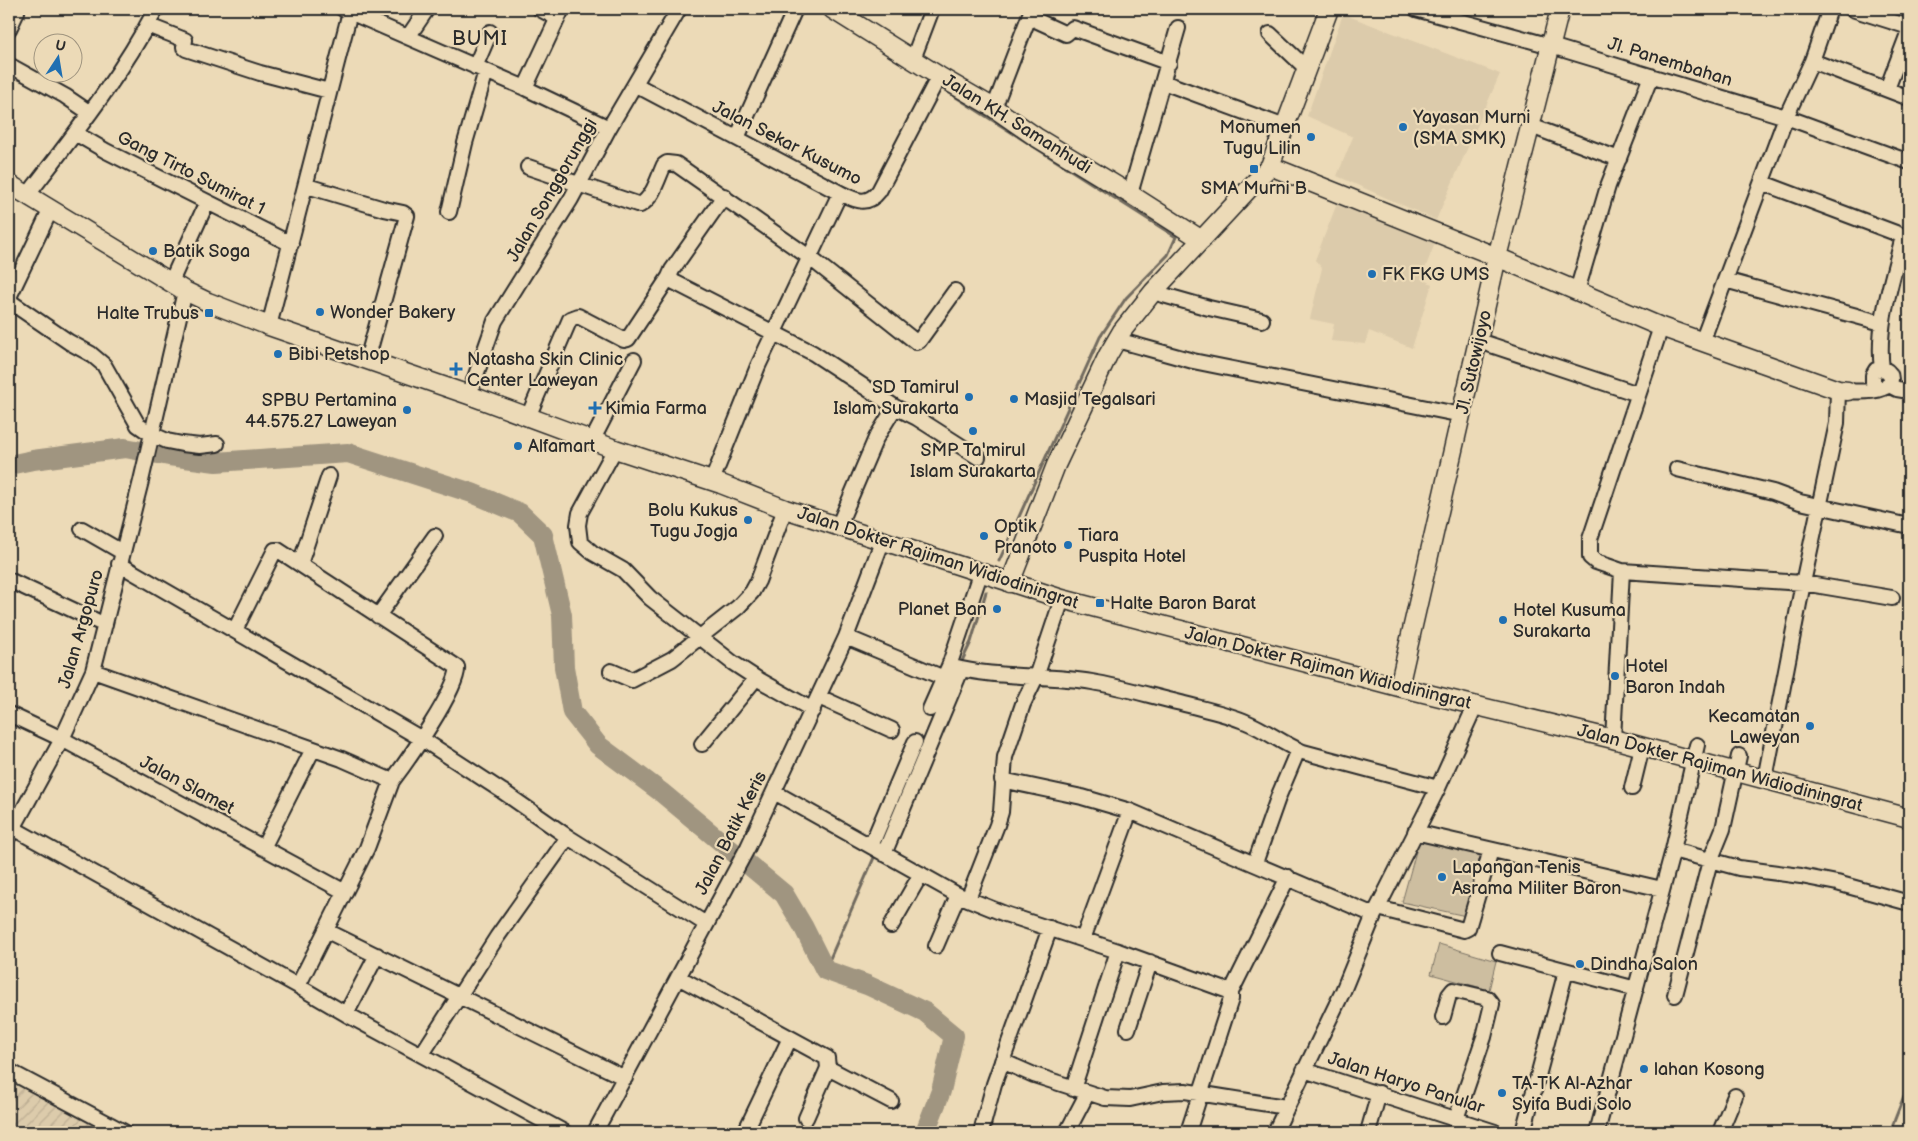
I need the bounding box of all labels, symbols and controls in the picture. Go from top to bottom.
district label: BUMI [452,27,508,51]
north arrow [32,32,82,82]
street label: Jl. Panembahan [1605,33,1735,91]
text: U [54,36,67,55]
street label: Jalan KH. Samanhudi [939,70,1095,178]
street label: Jalan Sekar Kusumo [709,96,865,190]
place label: Yayasan Murni (SMA SMK) [1412,107,1531,149]
street label: Jalan Songgorunggi [502,115,602,265]
place label: Monumen Tugu Lilin [1219,117,1301,159]
marker: Yayasan Murni (SMA SMK) [1397,121,1409,133]
street label: Gang Tirto Sumirat 1 [114,127,268,219]
marker: Monumen Tugu Lilin [1305,131,1317,143]
marker: SMA Murni B [1248,163,1260,175]
place label: SMA Murni B [1201,178,1307,199]
place label: Batik Soga [163,241,250,262]
marker: Batik Soga [147,245,159,257]
place label: FK FKG UMS [1382,264,1489,285]
marker: FK FKG UMS [1366,268,1378,280]
place label: Wonder Bakery [330,302,456,323]
place label: Halte Trubus [96,303,199,324]
marker: Wonder Bakery [314,306,326,318]
marker: Halte Trubus [203,307,215,319]
street label: Jl. Sutowijoyo [1452,308,1496,416]
place label: Bibi Petshop [288,344,390,365]
marker: Bibi Petshop [272,348,284,360]
place label: Natasha Skin Clinic Center Laweyan [467,349,623,391]
marker: Natasha Skin Clinic Center Laweyan [449,362,463,376]
place label: SD Tamirul Islam Surakarta [833,377,959,419]
place label: Masjid Tegalsari [1024,389,1156,410]
place label: SPBU Pertamina 44.575.27 Laweyan [245,390,397,432]
marker: SD Tamirul Islam Surakarta [963,391,975,403]
marker: Masjid Tegalsari [1008,393,1020,405]
place label: Kimia Farma [605,398,707,419]
marker: Kimia Farma [589,402,601,414]
marker: SPBU Pertamina 44.575.27 Laweyan [401,404,413,416]
marker: SMP Ta'mirul Islam Surakarta [967,425,979,437]
place label: Alfamart [528,436,596,457]
marker: Alfamart [512,440,524,452]
place label: SMP Ta'mirul Islam Surakarta [910,440,1036,482]
place label: Bolu Kukus Tugu Jogja [648,500,738,542]
street label: Jalan Dokter Rajiman Widiodiningrat [795,503,1082,614]
marker: Bolu Kukus Tugu Jogja [742,514,754,526]
place label: Optik Pranoto [994,516,1057,558]
place label: Tiara Puspita Hotel [1078,525,1186,567]
marker: Optik Pranoto [978,530,990,542]
marker: Tiara Puspita Hotel [1062,539,1074,551]
street label: Jalan Argopuro [54,567,108,691]
place label: Halte Baron Barat [1110,593,1257,614]
marker: Halte Baron Barat [1094,597,1106,609]
place label: Planet Ban [898,599,987,620]
place label: Hotel Kusuma Surakarta [1513,600,1626,642]
marker: Planet Ban [991,603,1003,615]
marker: Hotel Kusuma Surakarta [1497,614,1509,626]
street label: Jalan Dokter Rajiman Widiodiningrat [1183,622,1474,714]
place label: Hotel Baron Indah [1625,656,1725,698]
marker: Hotel Baron Indah [1609,670,1621,682]
place label: Kecamatan Laweyan [1708,706,1800,748]
street label: Jalan Dokter Rajiman Widiodiningrat [1575,720,1865,816]
marker: Kecamatan Laweyan [1804,720,1816,732]
street label: Jalan Slamet [136,751,238,819]
street label: Jalan Batik Keris [691,768,771,898]
place label: Lapangan Tenis Asrama Militer Baron [1452,857,1622,899]
marker: Lapangan Tenis Asrama Militer Baron [1436,871,1448,883]
place label: Dindha Salon [1590,954,1698,975]
marker: Dindha Salon [1574,958,1586,970]
street label: Jalan Haryo Panular [1325,1048,1487,1118]
place label: lahan Kosong [1654,1059,1765,1080]
marker: lahan Kosong [1638,1063,1650,1075]
place label: TA-TK Al-Azhar Syifa Budi Solo [1512,1073,1633,1115]
marker: TA-TK Al-Azhar Syifa Budi Solo [1496,1087,1508,1099]

